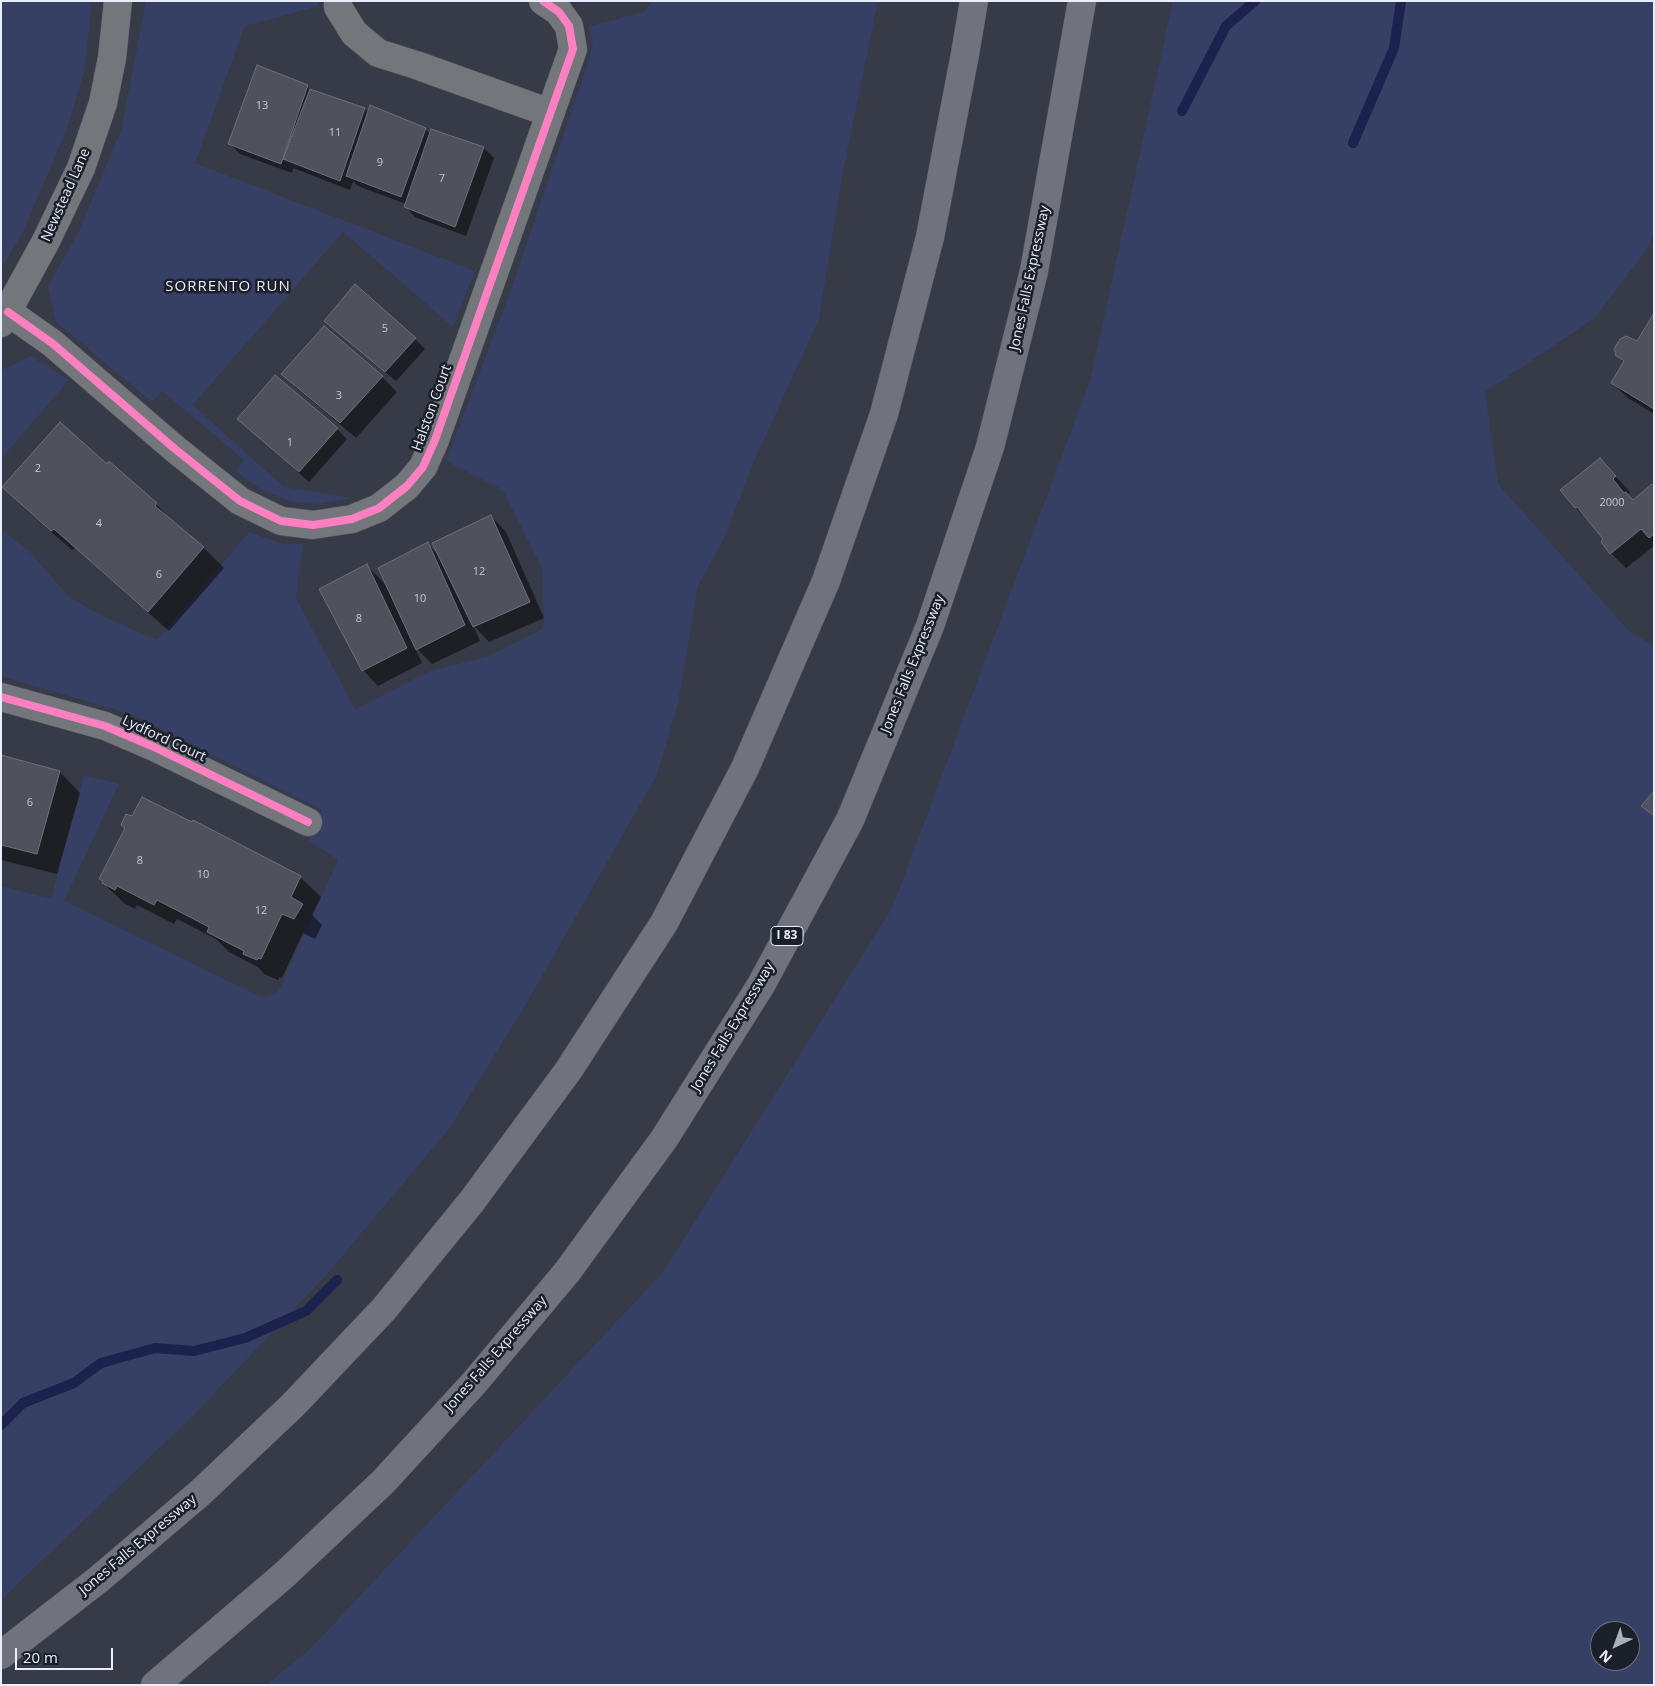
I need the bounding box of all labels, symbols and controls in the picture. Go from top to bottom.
house number: 13 [256,99,268,113]
house number: 11 [329,126,341,140]
street label: Newstead Lane [38,146,94,244]
house number: 9 [377,156,383,170]
house number: 7 [439,172,445,186]
street label: Jones Falls Expressway [1006,204,1054,352]
district label: SORRENTO RUN [164,278,292,296]
house number: 5 [382,322,388,336]
street label: Halston Court [409,363,455,453]
house number: 3 [336,389,342,403]
house number: 1 [287,436,293,450]
house number: 2 [35,462,41,476]
house number: 2000 [1599,496,1625,510]
house number: 4 [96,517,102,531]
house number: 12 [473,565,485,579]
house number: 6 [156,568,162,582]
house number: 10 [414,592,426,606]
street label: Jones Falls Expressway [878,592,948,736]
house number: 8 [356,612,362,626]
street label: Lydford Court [119,712,209,766]
house number: 6 [27,796,33,810]
house number: 8 [137,854,143,868]
house number: 10 [197,868,209,882]
house number: 12 [255,904,267,918]
road number: I 83 [771,926,803,946]
street label: Jones Falls Expressway [688,959,778,1095]
street label: Jones Falls Expressway [441,1293,551,1415]
street label: Jones Falls Expressway [76,1491,200,1599]
north arrow [1590,1621,1640,1671]
scale bar [18,1638,115,1670]
text: N [1595,1646,1616,1668]
text: 20 m [23,1647,58,1667]

